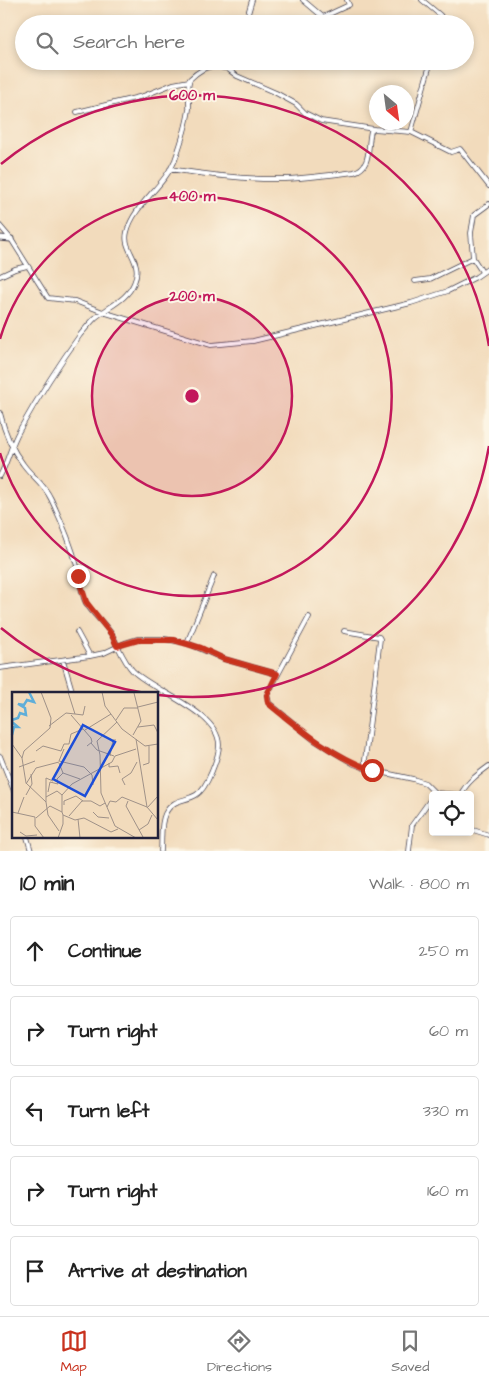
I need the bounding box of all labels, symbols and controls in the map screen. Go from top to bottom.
search box [15,15,474,70]
icon: search [33,29,61,57]
text: Search here [73,29,185,56]
text: 600 m [169,85,215,106]
north arrow [369,85,414,130]
text: 400 m [169,186,216,207]
text: 200 m [168,286,215,307]
centre of rings [183,387,201,405]
route end [67,565,90,588]
inset map [12,692,159,838]
route start [361,759,384,782]
map controls [429,791,474,836]
button: locate [429,791,474,836]
text: 10 min [20,869,74,898]
text: Walk · 800 m [369,873,469,895]
icon: ahead [21,937,49,965]
text: Continue [68,938,142,965]
text: 250 m [419,940,468,962]
icon: right [21,1017,49,1045]
text: Turn right [68,1018,157,1045]
text: 60 m [429,1020,468,1042]
icon: left [21,1097,49,1125]
text: Turn left [68,1098,149,1125]
text: 330 m [423,1100,468,1122]
icon: right [21,1177,49,1205]
text: Turn right [68,1178,157,1205]
text: 160 m [427,1180,468,1202]
icon: arrive [21,1257,49,1285]
text: Arrive at destination [68,1258,247,1285]
tab: Map [60,1327,88,1377]
tab: Directions [207,1327,272,1377]
tab: Saved [391,1327,429,1377]

